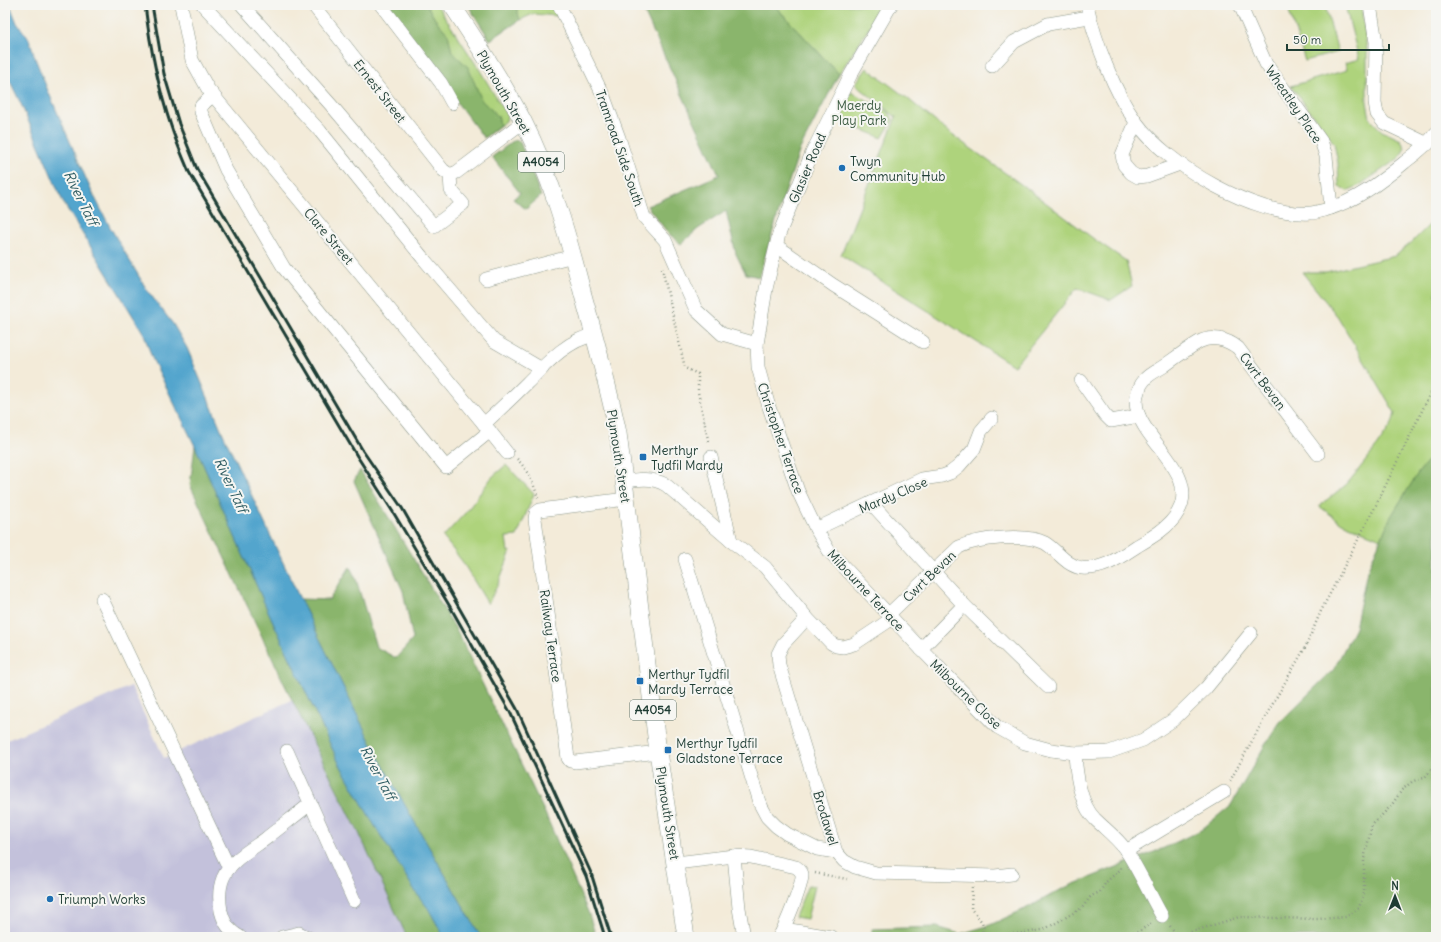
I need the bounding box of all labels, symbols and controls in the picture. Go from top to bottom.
scale bar [1287,26,1389,52]
text: 50 m [1293,32,1322,47]
street label: Plymouth Street [473,47,535,138]
street label: Ernest Street [350,56,410,127]
street label: Wheatley Place [1261,62,1326,146]
street label: Tramroad Side South [592,88,648,209]
park label: Maerdy Play Park [831,97,887,129]
street label: Glasier Road [785,130,830,206]
road number: A4054 [518,152,564,172]
place label: Twyn Community Hub [850,153,945,185]
marker: Twyn Community Hub [837,163,847,173]
water label: River Taff [60,168,104,232]
street label: Clare Street [300,205,358,269]
street label: Cwrt Bevan [1235,349,1290,414]
street label: Christopher Terrace [754,380,807,496]
street label: Plymouth Street [603,408,634,504]
place label: Merthyr Tydfil Mardy [651,442,723,474]
marker: Merthyr Tydfil Mardy [638,452,648,462]
water label: River Taff [210,454,253,519]
street label: Mardy Close [856,473,930,518]
street label: Milbourne Terrace [823,546,908,635]
street label: Cwrt Bevan [899,546,960,606]
street label: Railway Terrace [536,589,565,684]
street label: Milbourne Close [926,656,1005,733]
place label: Merthyr Tydfil Mardy Terrace [648,666,733,698]
marker: Merthyr Tydfil Mardy Terrace [635,676,645,686]
road number: A4054 [630,700,676,720]
place label: Merthyr Tydfil Gladstone Terrace [676,735,783,767]
water label: River Taff [356,743,401,806]
marker: Merthyr Tydfil Gladstone Terrace [663,745,673,755]
street label: Plymouth Street [652,765,683,861]
street label: Brodawel [809,789,842,848]
north arrow [1375,876,1415,916]
text: N [1391,879,1399,893]
place label: Triumph Works [58,891,146,908]
marker: Triumph Works [45,894,55,904]

